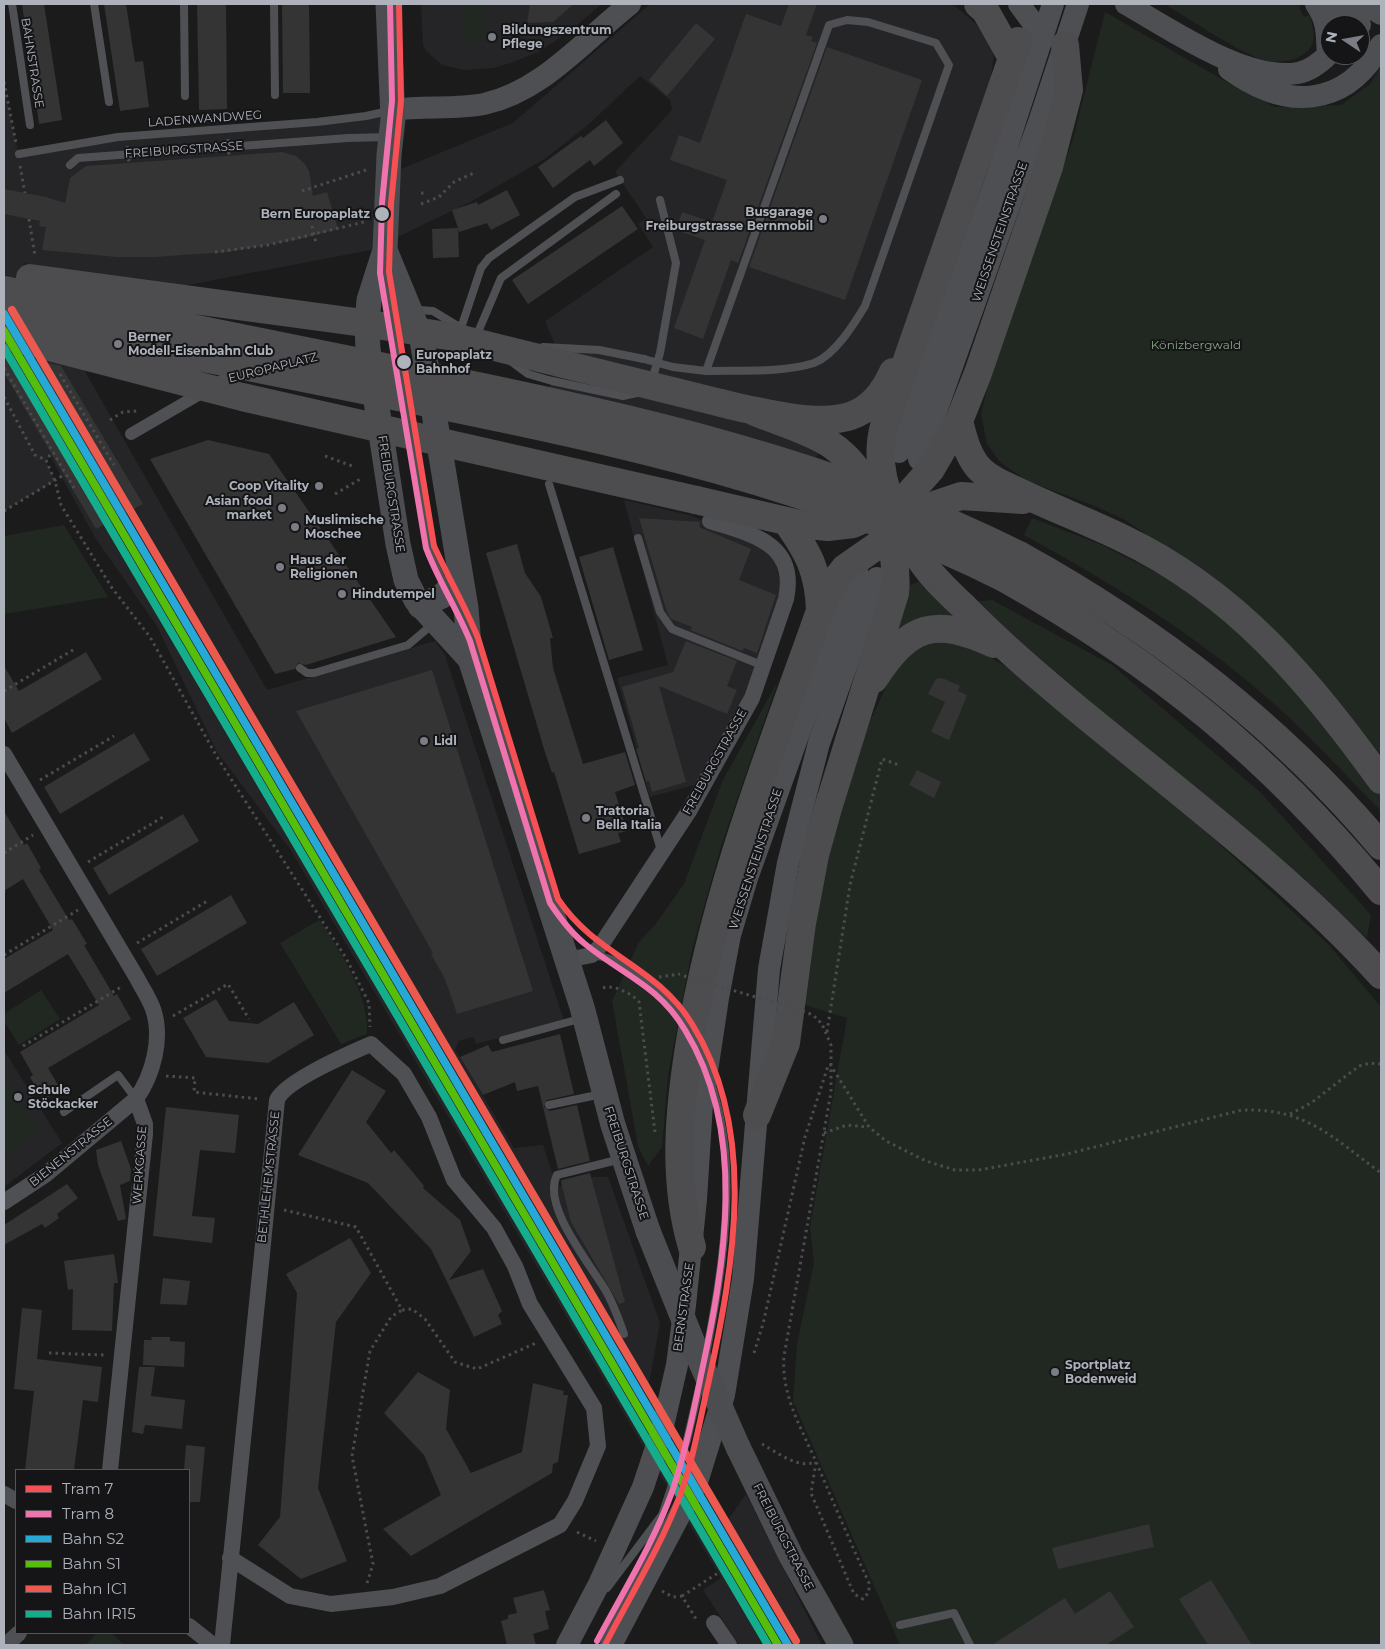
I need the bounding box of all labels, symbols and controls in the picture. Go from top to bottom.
north arrow [1320,15,1370,65]
street label: BAHNSTRASSE [18,17,46,109]
place label: Bildungszentrum Pflege [502,23,612,51]
text: N [1321,30,1341,44]
marker: Bildungszentrum Pflege [486,31,498,43]
street label: LADENWANDWEG [147,108,263,130]
street label: FREIBURGSTRASSE [124,139,244,161]
street label: WEISSENSTEINSTRASSE [969,160,1031,304]
marker: Bern Europaplatz [373,205,391,223]
place label: Busgarage Freiburgstrasse Bernmobil [646,205,813,233]
place label: Bern Europaplatz [261,207,370,221]
marker: Busgarage Freiburgstrasse Bernmobil [817,213,829,225]
place label: Berner Modell-Eisenbahn Club [128,330,273,358]
marker: Berner Modell-Eisenbahn Club [112,338,124,350]
park label: Könizbergwald [1151,338,1241,352]
place label: Europaplatz Bahnhof [416,348,492,376]
street label: EUROPAPLATZ [227,350,319,386]
marker: Europaplatz Bahnhof [395,353,413,371]
street label: FREIBURGSTRASSE [375,434,407,554]
place label: Coop Vitality [229,479,309,493]
marker: Coop Vitality [313,480,325,492]
place label: Asian food market [205,494,272,522]
marker: Asian food market [276,502,288,514]
place label: Muslimische Moschee [305,513,384,541]
marker: Muslimische Moschee [289,521,301,533]
place label: Haus der Religionen [290,553,358,581]
marker: Haus der Religionen [274,561,286,573]
place label: Hindutempel [352,587,435,601]
marker: Hindutempel [336,588,348,600]
street label: FREIBURGSTRASSE [680,707,750,817]
place label: Lidl [434,734,457,748]
marker: Lidl [418,735,430,747]
street label: WEISSENSTEINSTRASSE [726,787,786,931]
place label: Trattoria Bella Italia [596,804,662,832]
marker: Trattoria Bella Italia [580,812,592,824]
place label: Schule Stöckacker [28,1083,98,1111]
marker: Schule Stöckacker [12,1091,24,1103]
street label: FREIBURGSTRASSE [601,1104,651,1222]
street label: BETHLEHEMSTRASSE [255,1110,283,1244]
street label: BIENENSTRASSE [27,1114,115,1190]
street label: WERKGASSE [130,1125,150,1205]
street label: BERNSTRASSE [671,1262,697,1352]
place label: Sportplatz Bodenweid [1065,1358,1137,1386]
marker: Sportplatz Bodenweid [1049,1366,1061,1378]
legend [15,1469,190,1634]
text: Tram 7 [62,1479,113,1498]
street label: FREIBURGSTRASSE [750,1481,816,1593]
text: Tram 8 [62,1504,114,1523]
text: Bahn S2 [62,1529,124,1548]
text: Bahn S1 [62,1554,121,1573]
text: Bahn IC1 [62,1579,127,1598]
text: Bahn IR15 [62,1604,136,1623]

